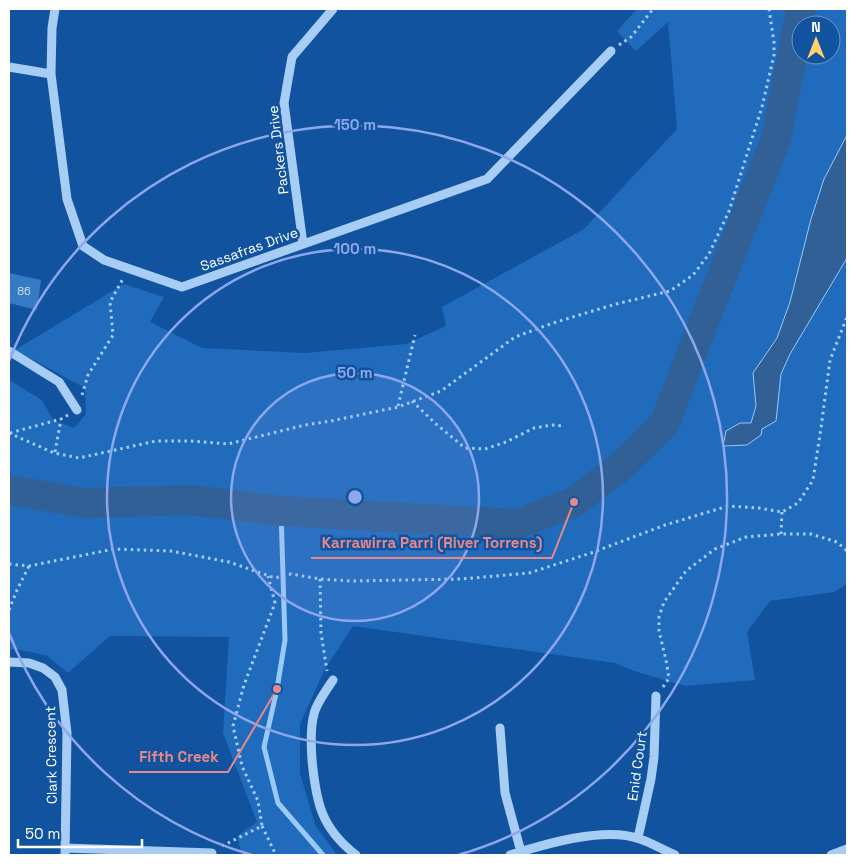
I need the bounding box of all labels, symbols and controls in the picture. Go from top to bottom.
north arrow [791,15,841,65]
text: N [811,18,821,36]
street label: Packers Drive [264,104,292,196]
text: 150 m [334,115,376,134]
street label: Sassafras Drive [198,223,300,275]
text: 100 m [334,239,376,258]
house number: 86 [17,284,31,298]
text: 50 m [337,363,373,382]
centre of rings [346,488,364,506]
callout: Karrawirra Parri (River Torrens) [311,528,552,558]
text: Karrawirra Parri (River Torrens) [322,533,542,552]
street label: Clark Crescent [41,706,61,804]
street label: Enid Court [623,730,651,802]
callout: Fifth Creek [129,742,228,772]
text: Fifth Creek [139,747,219,766]
scale bar [18,816,141,848]
text: 50 m [25,824,60,843]

